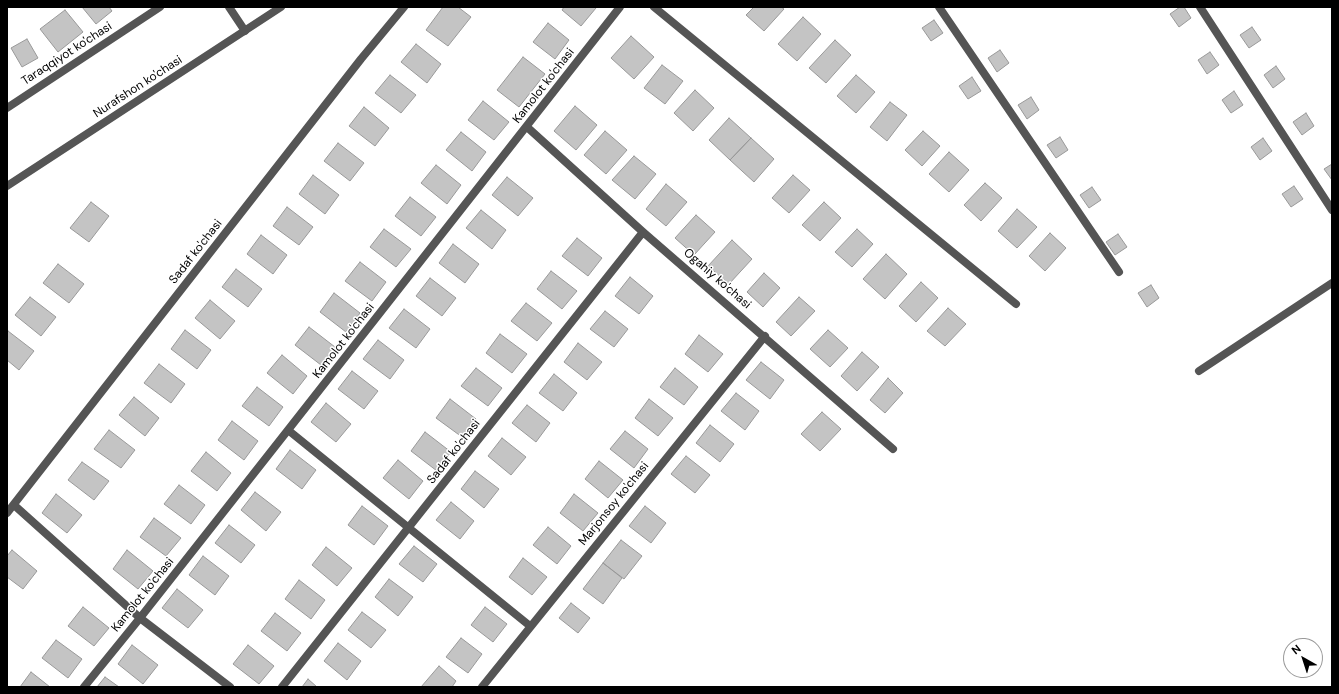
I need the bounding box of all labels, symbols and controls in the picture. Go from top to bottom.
street label: Taraqqiyot ko'chasi [19,19,115,89]
street label: Kamolot ko'chasi [510,46,578,126]
street label: Nurafshon ko'chasi [91,53,185,121]
street label: Sadaf ko'chasi [166,217,226,287]
street label: Ogahiy ko'chasi [680,246,754,312]
street label: Kamolot ko'chasi [310,301,378,381]
street label: Sadaf ko'chasi [424,417,484,487]
street label: Marjonsoy ko'chasi [576,459,652,549]
street label: Kamolot ko'chasi [109,555,177,635]
north arrow [1283,638,1323,678]
text: N [1289,641,1304,657]

